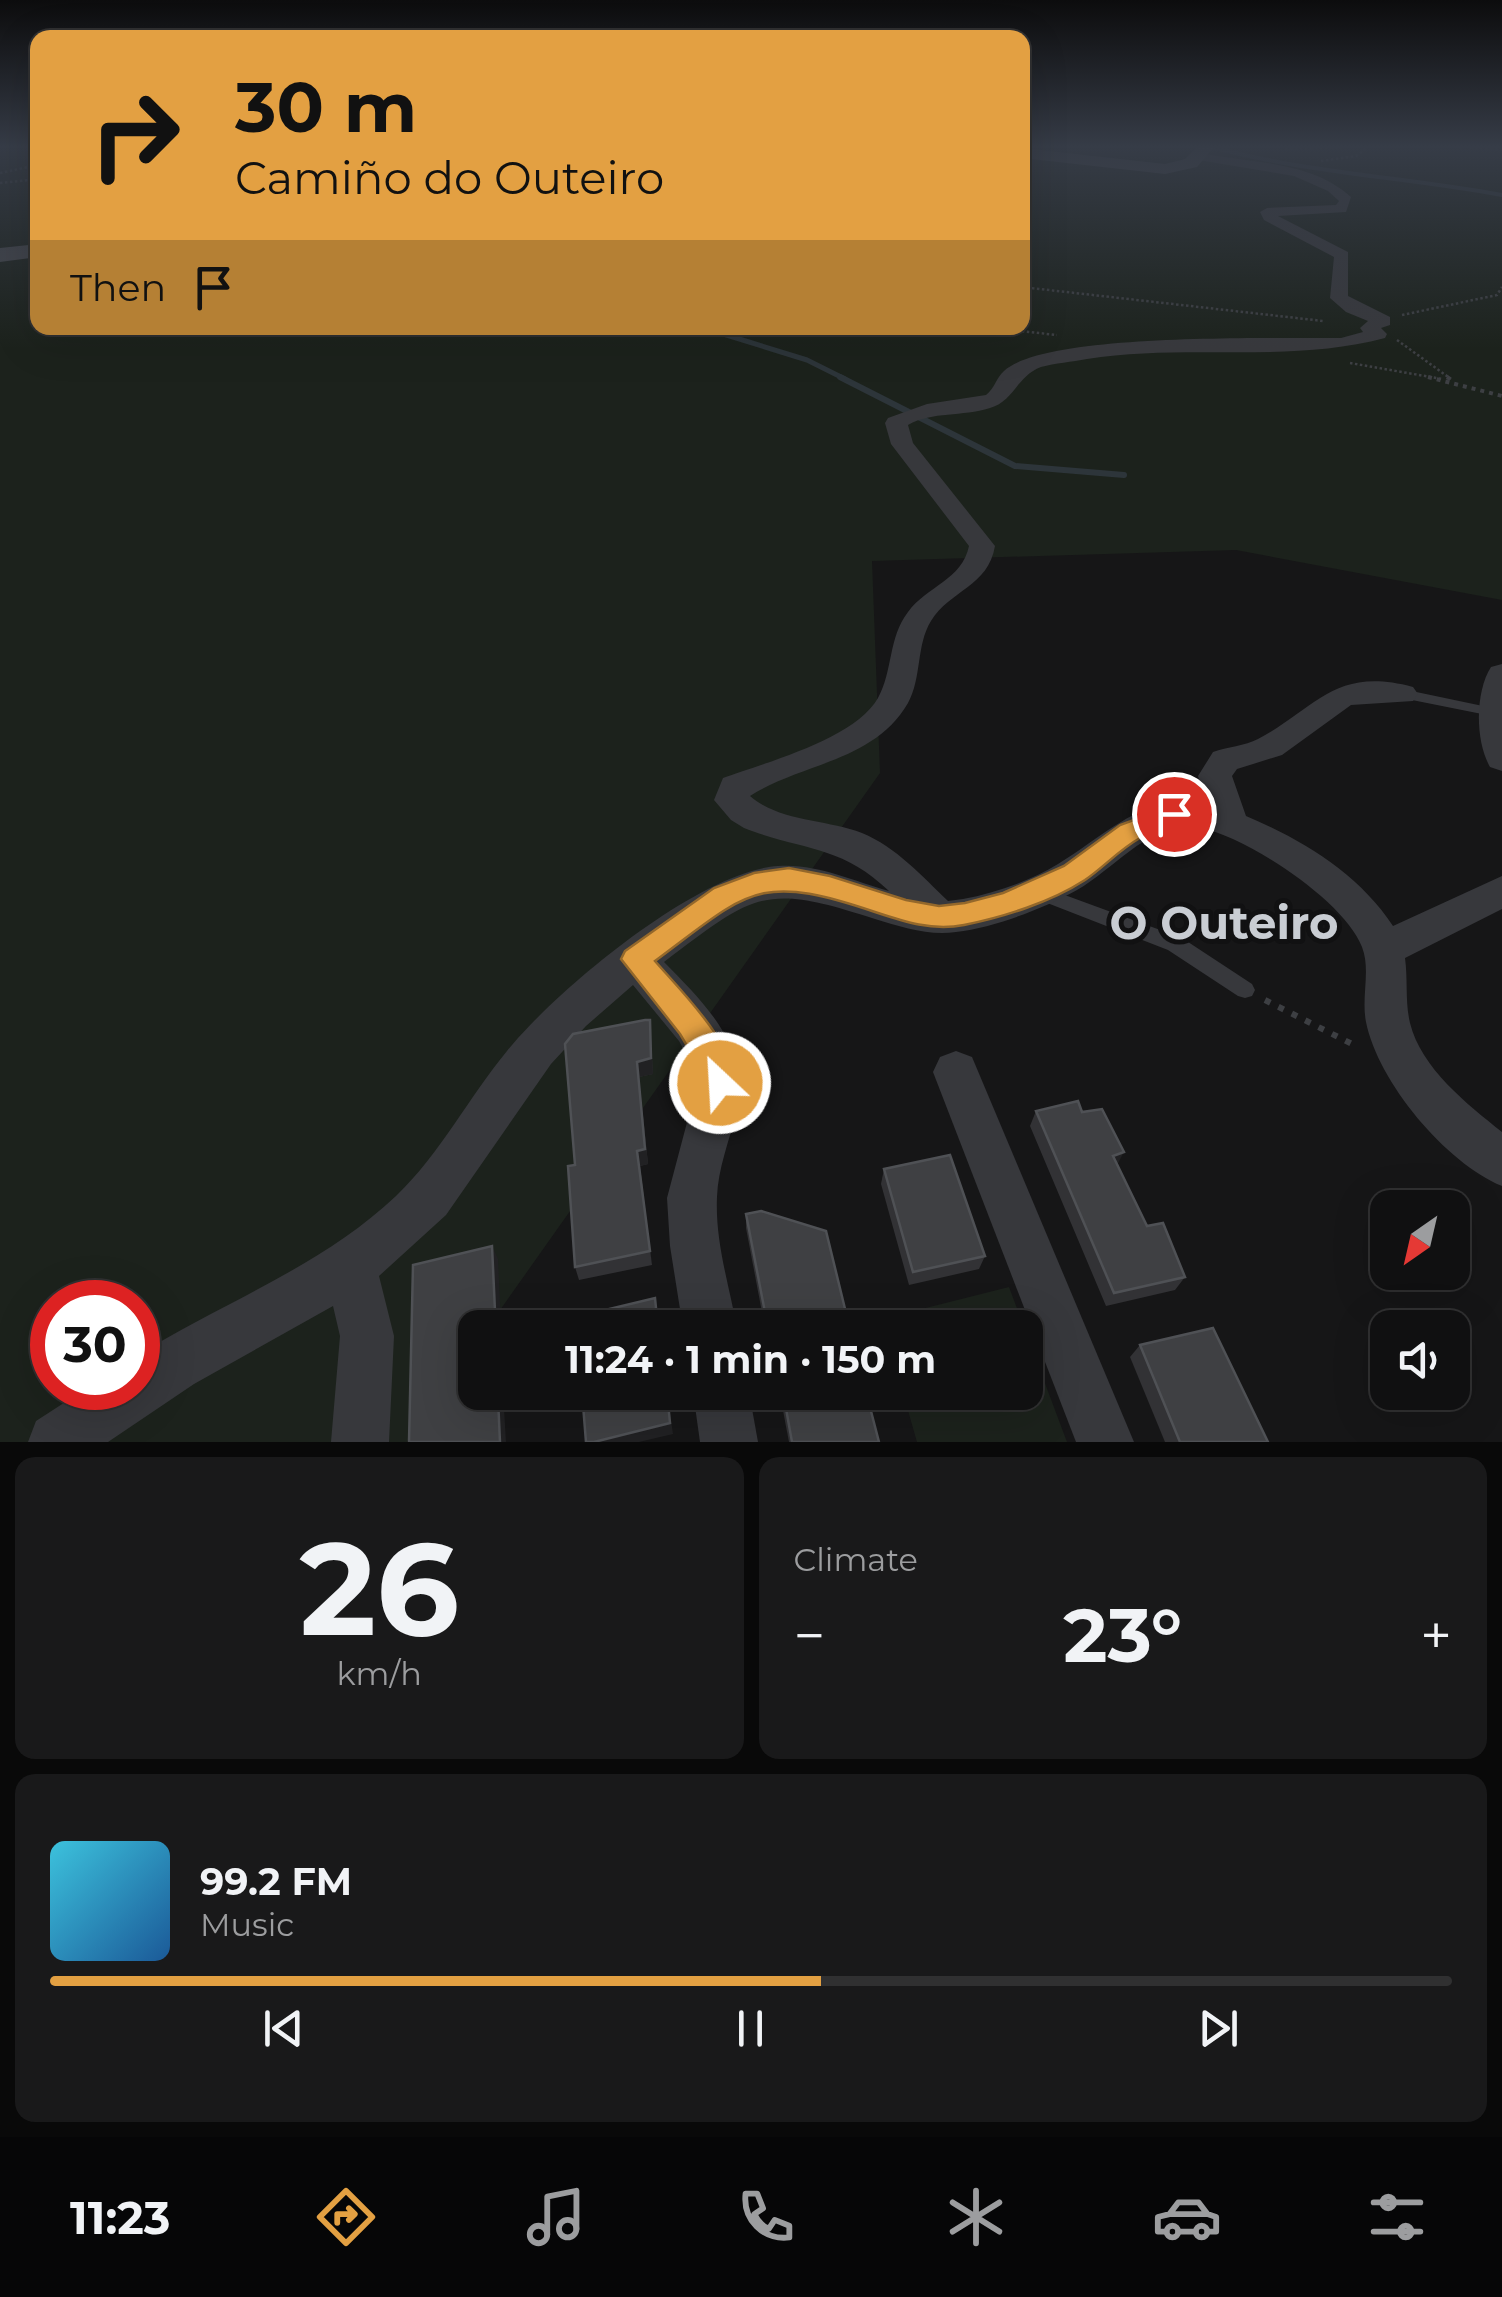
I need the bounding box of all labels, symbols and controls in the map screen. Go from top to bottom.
text: 30 m [235,64,417,150]
icon: right [70,70,200,200]
text: Camiño do Outeiro [235,150,664,205]
icon: arrive [186,260,241,315]
text: Then [70,264,166,311]
pin [1132,772,1217,857]
icon: arrive [1147,787,1202,842]
district label: O Outeiro [1110,895,1338,950]
position arrow [668,1031,772,1135]
north arrow [1370,1190,1470,1290]
map controls [1370,1190,1470,1410]
speed limit sign: 30 [30,1280,160,1410]
button: sound [1370,1310,1470,1410]
text: 11:24 · 1 min · 150 m [565,1336,936,1383]
text: 26 [299,1509,459,1668]
text: Climate [794,1540,918,1579]
text: 23° [1063,1589,1182,1681]
text: − [794,1602,825,1669]
text: + [1420,1602,1452,1669]
text: km/h [337,1654,422,1693]
text: 99.2 FM [200,1858,352,1905]
text: Music [200,1905,294,1944]
icon: previous [256,2001,311,2056]
icon: pause [723,2001,778,2056]
icon: next [1191,2001,1246,2056]
icon: directions [311,2182,381,2252]
icon: music [521,2182,591,2252]
icon: phone [731,2182,801,2252]
icon: climate [941,2182,1011,2252]
icon: car [1152,2182,1222,2252]
icon: filters [1362,2182,1432,2252]
text: 11:23 [70,2190,170,2245]

